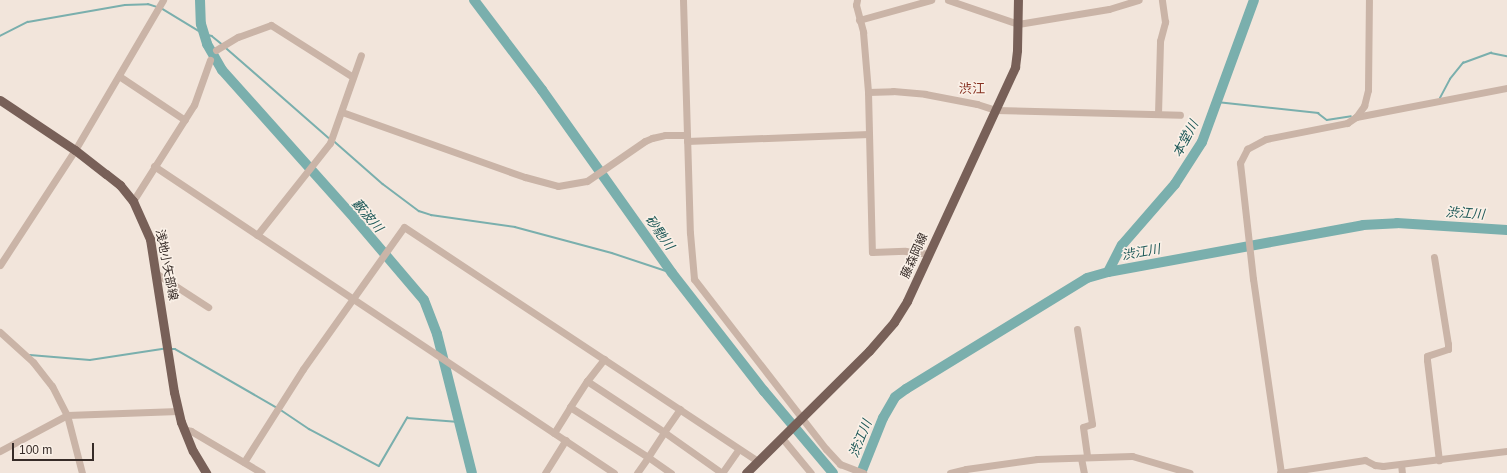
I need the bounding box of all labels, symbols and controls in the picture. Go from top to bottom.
district label: 渋江 [959,81,985,97]
water label: 本堂川 [1170,118,1202,160]
water label: 藪波川 [348,196,386,236]
water label: 渋江川 [1445,205,1485,223]
water label: 砂馳川 [641,213,677,253]
street label: 浅地小矢部線 [152,228,180,302]
street label: 藤森岡線 [899,231,931,281]
water label: 渋江川 [1120,242,1162,264]
water label: 渋江川 [846,418,876,460]
scale bar [14,435,96,461]
text: 100 m [19,443,52,457]

